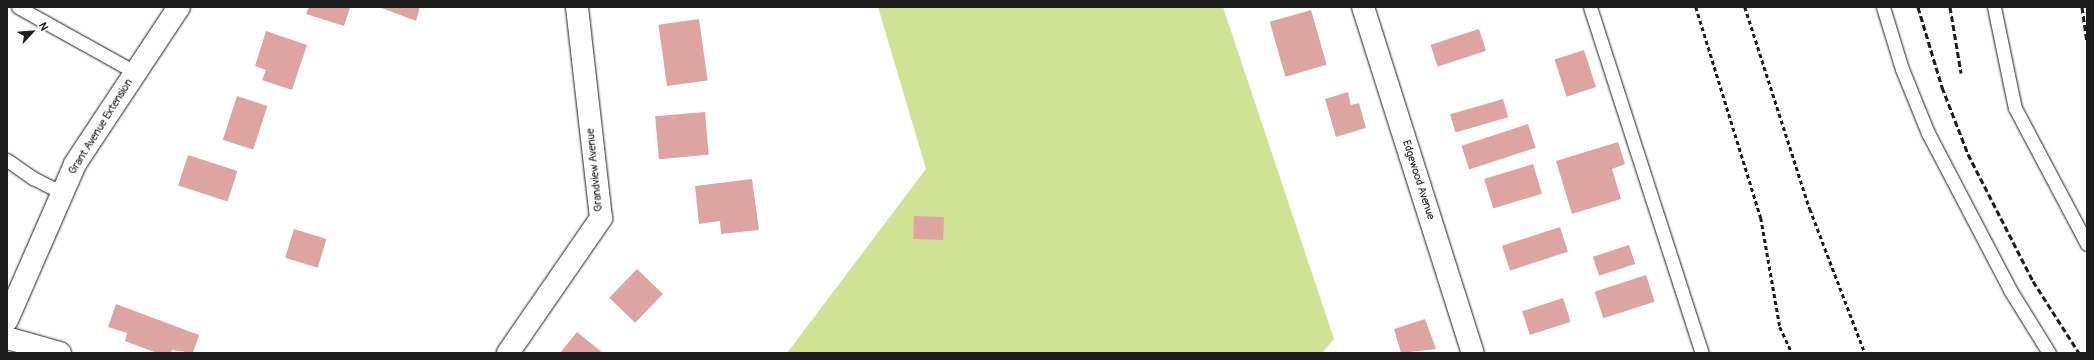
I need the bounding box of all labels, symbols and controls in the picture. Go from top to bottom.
north arrow [12,12,52,52]
text: N [36,20,51,33]
street label: Grant Avenue Extension [66,77,136,177]
street label: Grandview Avenue [584,128,606,212]
street label: Edgewood Avenue [1399,139,1437,221]

